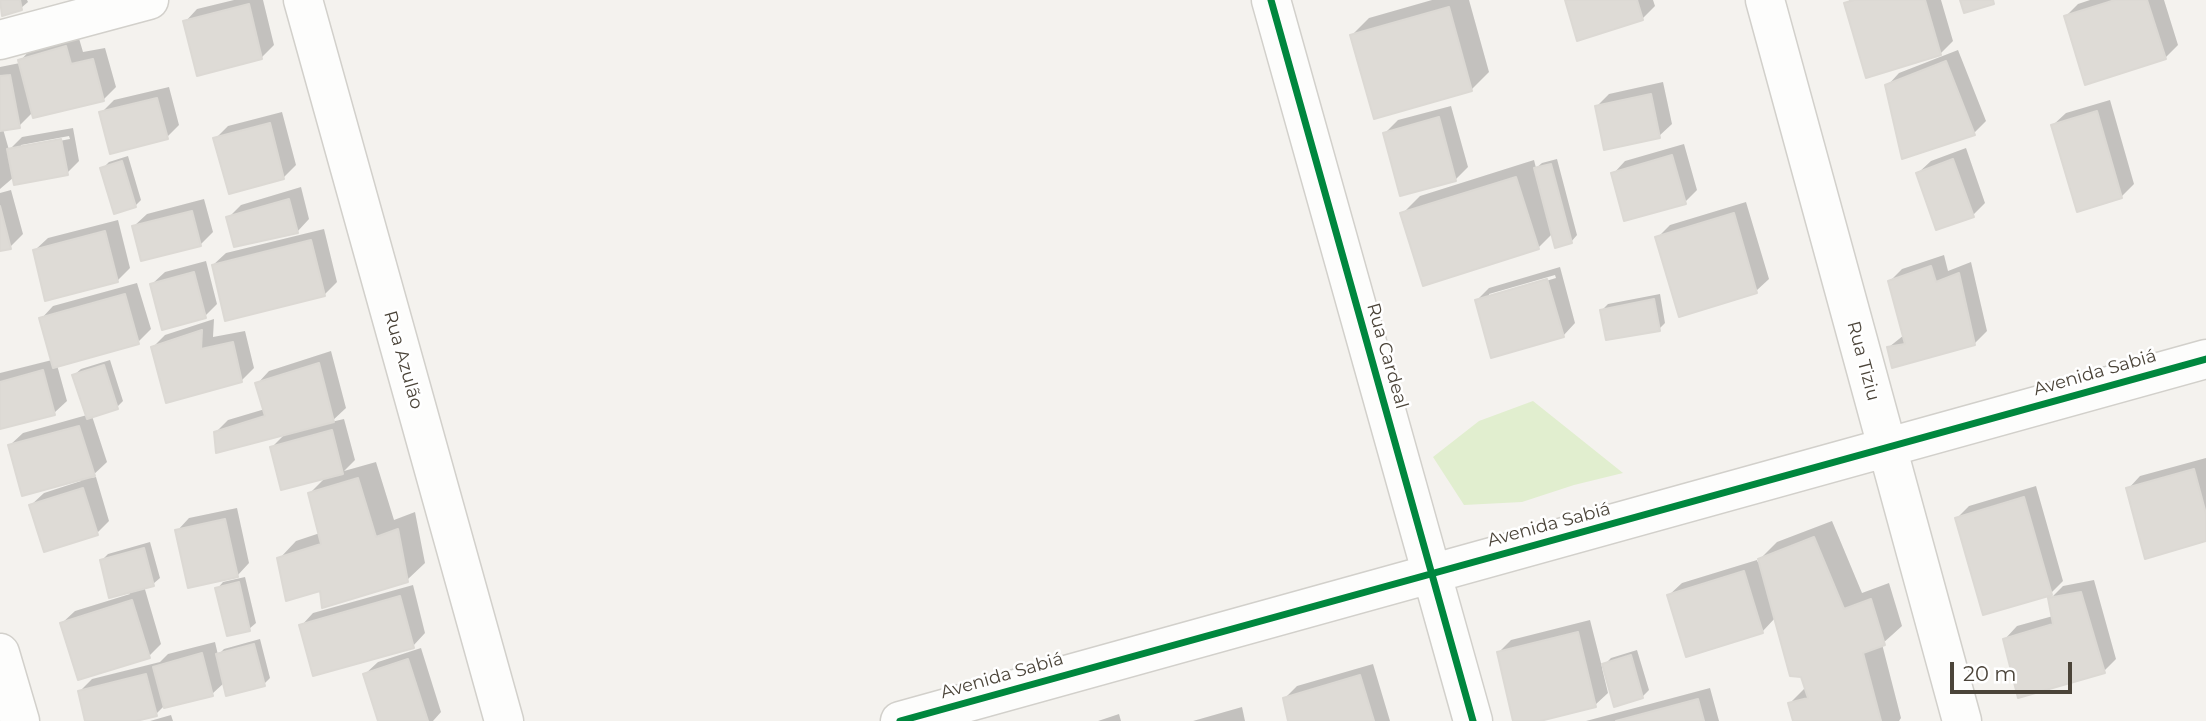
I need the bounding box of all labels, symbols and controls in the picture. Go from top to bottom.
street label: Rua Cardeal [1362,301,1412,411]
street label: Rua Azulão [379,308,427,412]
street label: Rua Tiziu [1842,319,1884,403]
street label: Avenida Sabiá [2031,345,2159,401]
street label: Avenida Sabiá [1485,498,1613,552]
street label: Avenida Sabiá [938,648,1066,704]
scale bar [1954,648,2076,692]
text: 20 m [1963,661,2017,686]

